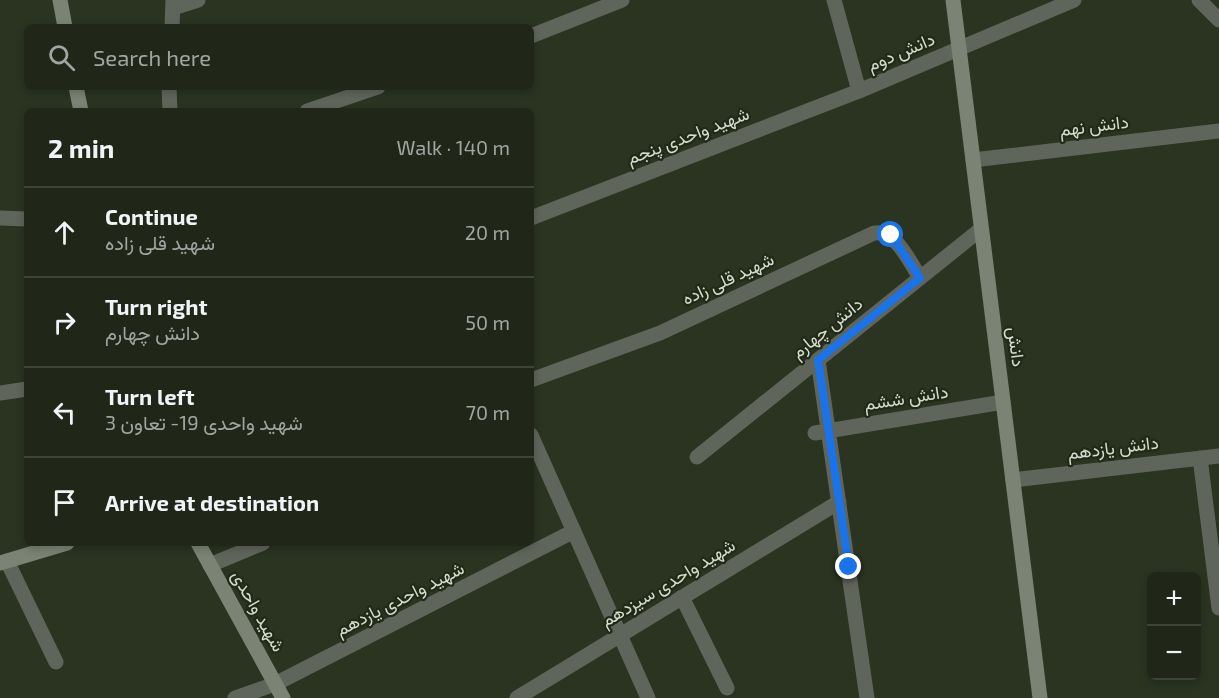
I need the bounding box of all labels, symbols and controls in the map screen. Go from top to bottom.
search box [24,24,534,90]
street label: دانش دوم [863,27,939,77]
icon: search [45,41,78,74]
text: Search here [93,44,211,70]
street label: شهید واحدی پنجم [623,102,753,170]
street label: دانش نهم [1058,110,1130,142]
text: 2 min [48,132,114,163]
text: Walk · 140 m [396,135,510,159]
text: Continue [105,203,198,229]
icon: ahead [48,216,81,249]
text: 20 m [465,220,510,244]
route start [877,221,903,247]
text: شهید قلی زاده [105,230,215,254]
street label: شهید قلی زاده [678,247,778,310]
street label: دانش چهارم [786,292,868,364]
text: Turn right [105,293,207,319]
icon: right [48,306,81,339]
text: 50 m [465,310,510,334]
text: دانش چهارم [105,320,200,344]
street label: دانش [1003,326,1030,368]
street label: دانش ششم [862,379,950,417]
text: Turn left [105,383,194,409]
icon: left [48,396,81,429]
text: 70 m [466,400,510,424]
text: شهید واحدی 19- تعاون 3 [105,410,303,434]
street label: دانش یازدهم [1066,430,1160,466]
icon: arrive [48,486,81,519]
text: Arrive at destination [105,489,319,515]
street label: شهید واحدی سیزدهم [596,533,740,633]
route end [835,553,861,579]
street label: شهید واحدی یازدهم [332,556,468,642]
street label: شهید واحدی [227,566,290,656]
map controls [1147,572,1201,680]
button: + [1147,572,1201,626]
button: − [1147,626,1201,680]

